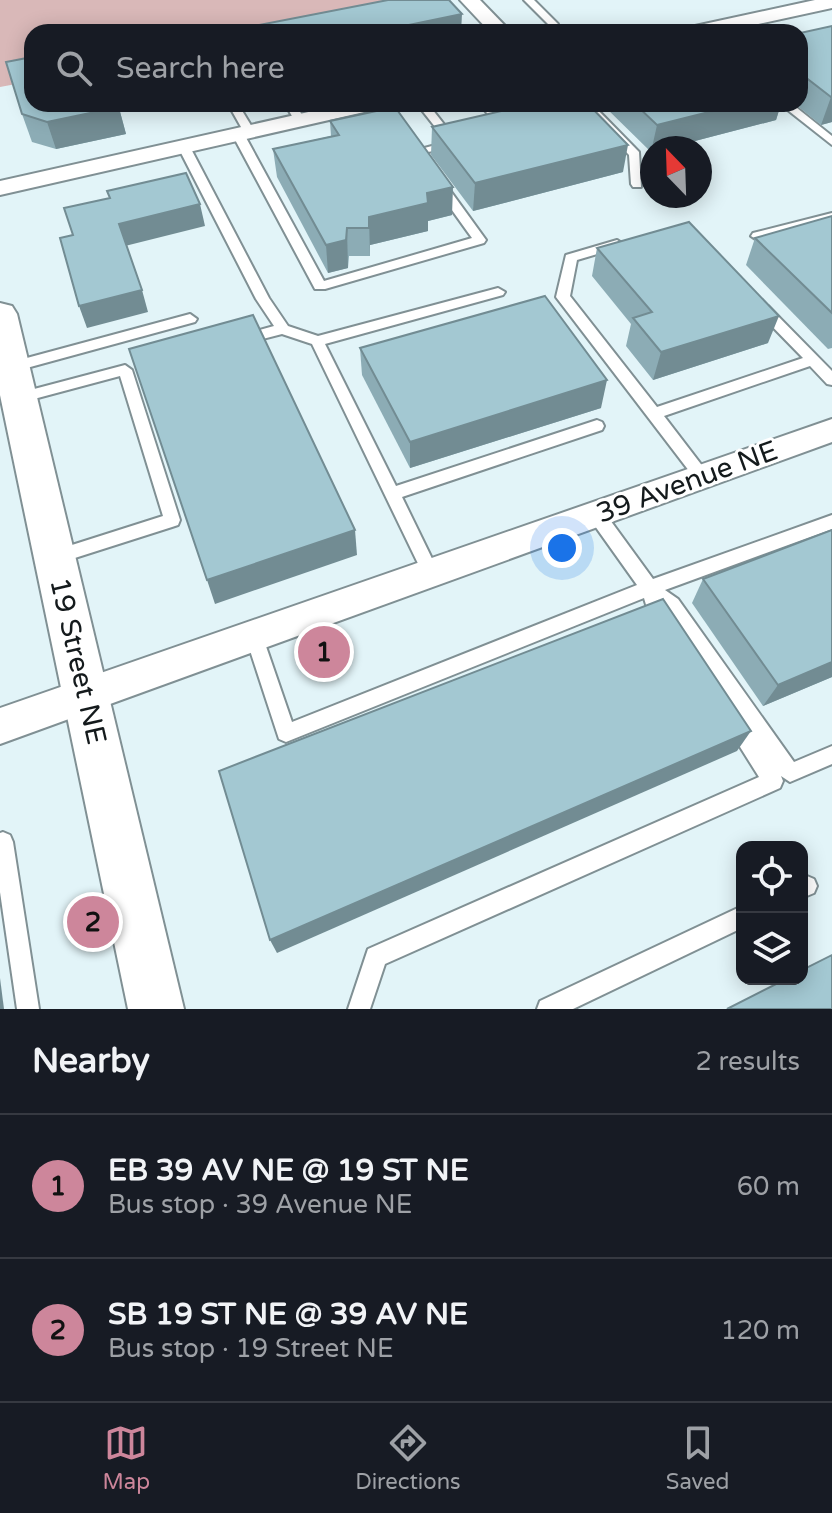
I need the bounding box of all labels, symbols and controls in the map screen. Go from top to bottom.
search box [24,24,808,112]
icon: search [52,46,96,90]
text: Search here [116,50,285,87]
north arrow [640,136,712,208]
street label: 39 Avenue NE [592,433,782,531]
your location [542,528,582,568]
street label: 19 Street NE [42,574,114,748]
pin: 1 [298,622,350,682]
map controls [736,841,808,985]
button: locate [736,841,808,913]
pin: 2 [67,892,119,952]
button: layers [736,913,808,985]
text: Nearby [32,1041,150,1082]
text: 2 results [695,1046,800,1077]
text: EB 39 AV NE @ 19 ST NE [108,1152,469,1189]
text: 1 [50,1171,66,1202]
text: 60 m [737,1171,800,1202]
text: Bus stop · 39 Avenue NE [108,1189,412,1220]
text: SB 19 ST NE @ 39 AV NE [108,1296,468,1333]
text: 2 [50,1315,66,1346]
text: 120 m [720,1315,800,1346]
text: Bus stop · 19 Street NE [108,1333,393,1364]
tab: Map [103,1421,150,1495]
tab: Directions [355,1421,461,1495]
tab: Saved [666,1421,729,1495]

